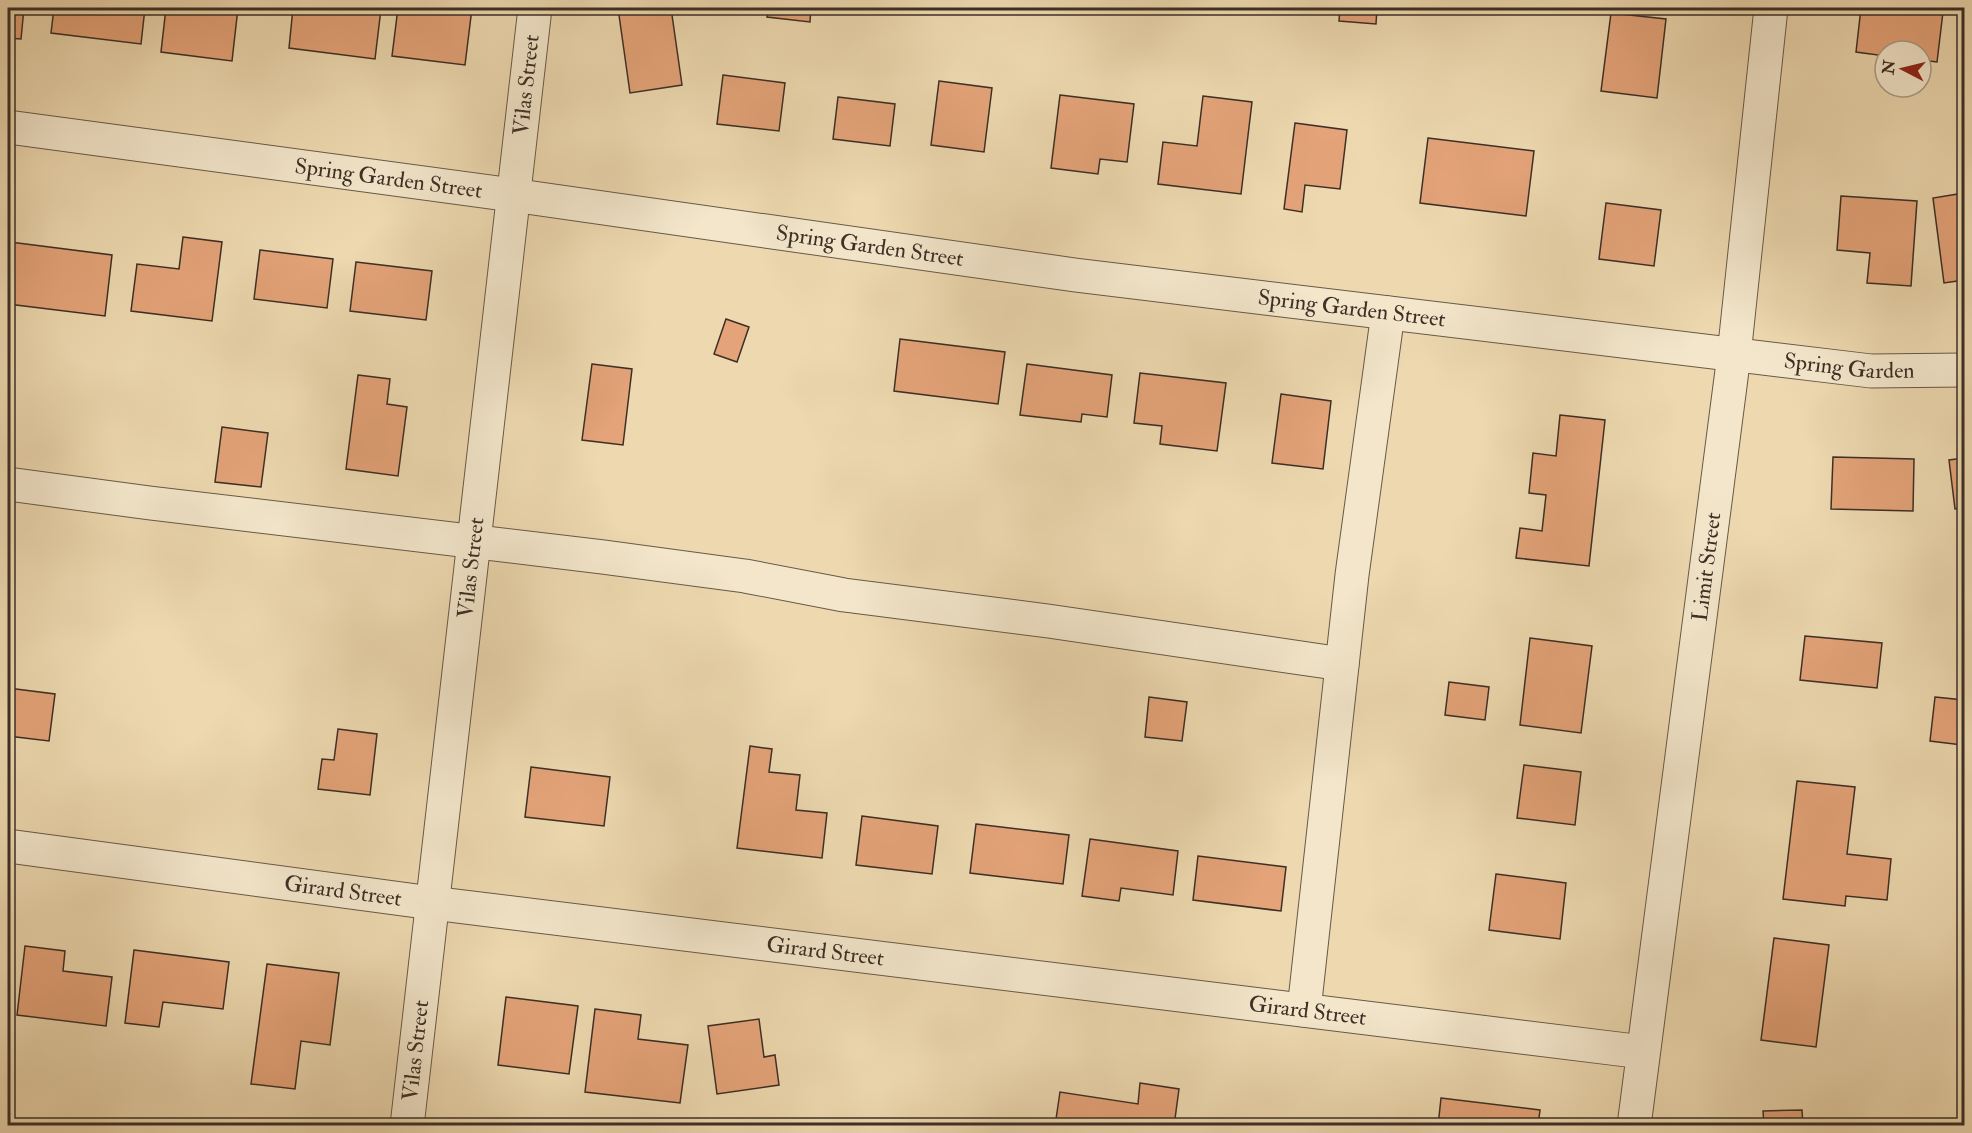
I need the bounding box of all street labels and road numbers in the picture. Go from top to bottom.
street label: Vilas Street [507,33,546,137]
street label: Spring Garden Street [293,152,484,205]
street label: Spring Garden Street [774,219,965,273]
street label: Spring Garden Street [1256,283,1447,334]
street label: Spring Garden [1782,347,1915,386]
street label: Limit Street [1686,511,1727,623]
street label: Vilas Street [451,516,491,620]
street label: Girard Street [283,869,403,913]
street label: Girard Street [765,930,886,972]
street label: Girard Street [1247,990,1368,1032]
street label: Vilas Street [396,999,435,1102]

